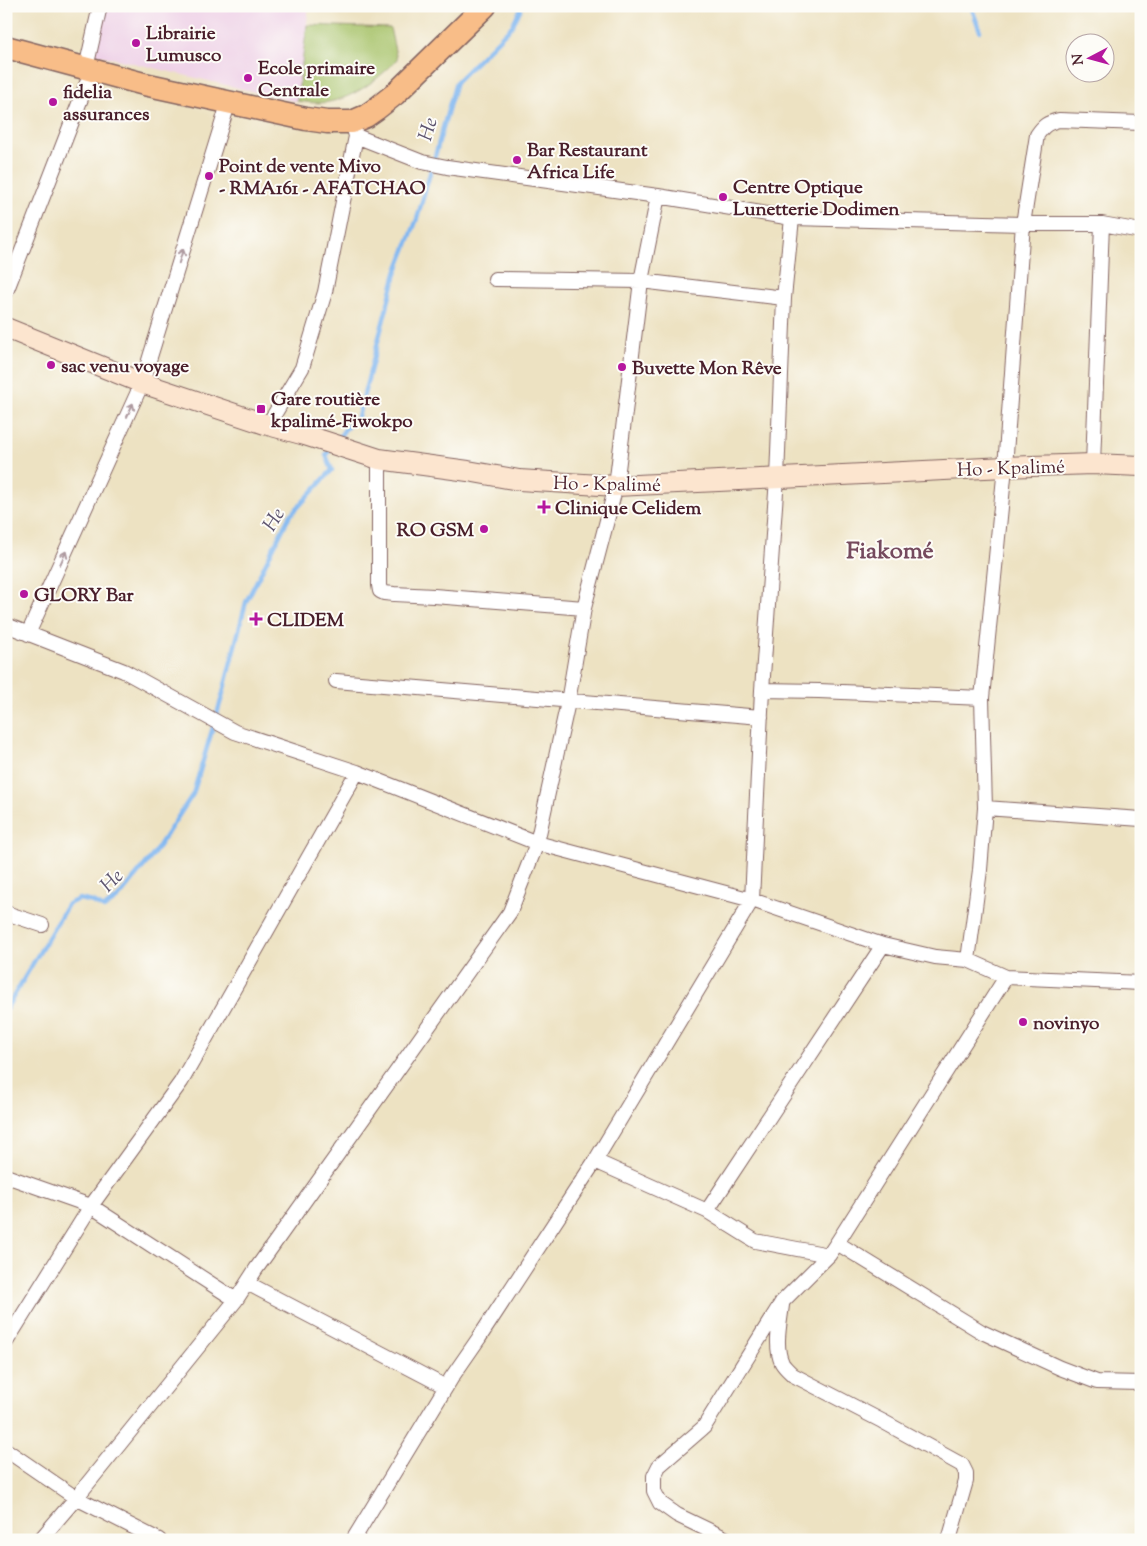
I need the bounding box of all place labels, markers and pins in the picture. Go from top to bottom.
place label: Librairie Lumusco [146,21,222,70]
marker: Librairie Lumusco [130,37,142,49]
place label: Ecole primaire Centrale [258,56,375,105]
marker: Ecole primaire Centrale [242,72,254,84]
place label: fidelia assurances [63,80,150,129]
marker: fidelia assurances [47,96,59,108]
place label: Bar Restaurant Africa Life [527,138,648,187]
place label: Point de vente Mivo - RMA161 - AFATCHAO [219,154,426,203]
marker: Bar Restaurant Africa Life [511,154,523,166]
marker: Point de vente Mivo - RMA161 - AFATCHAO [203,170,215,182]
place label: Centre Optique Lunetterie Dodimen [733,175,900,224]
marker: Centre Optique Lunetterie Dodimen [717,191,729,203]
place label: sac venu voyage [61,354,189,381]
place label: Buvette Mon Rêve [632,356,782,383]
marker: sac venu voyage [45,359,57,371]
marker: Buvette Mon Rêve [616,361,628,373]
place label: Gare routière kpalimé-Fiwokpo [270,387,413,436]
marker: Gare routière kpalimé-Fiwokpo [255,403,267,415]
place label: Clinique Celidem [555,496,701,523]
marker: Clinique Celidem [537,500,551,514]
place label: RO GSM [397,518,475,545]
marker: RO GSM [478,523,490,535]
place label: GLORY Bar [34,583,134,610]
marker: GLORY Bar [18,588,30,600]
place label: CLIDEM [267,608,345,635]
marker: CLIDEM [249,612,263,626]
place label: novinyo [1033,1011,1100,1038]
marker: novinyo [1017,1016,1029,1028]

